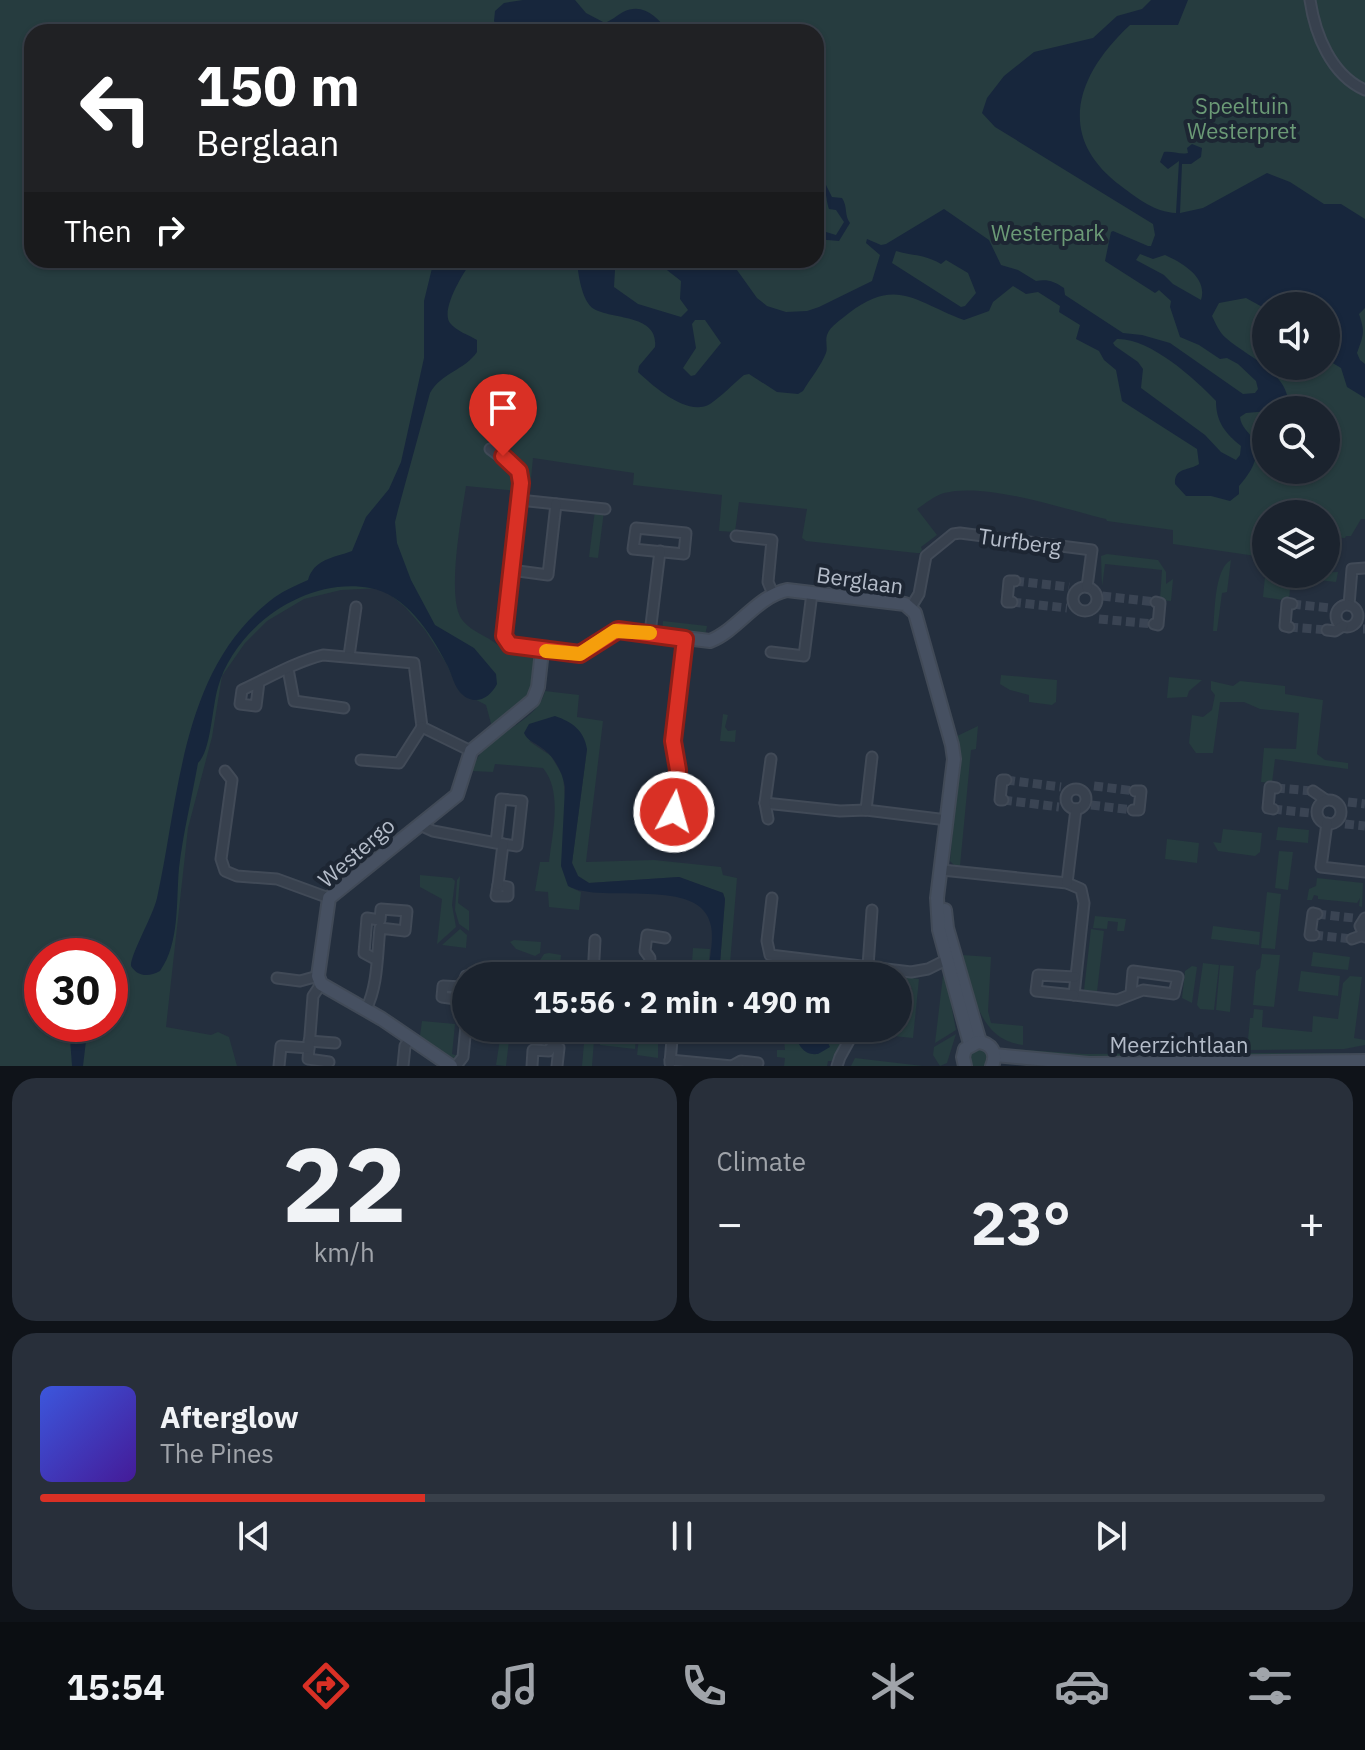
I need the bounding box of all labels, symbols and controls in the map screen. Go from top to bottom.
text: 150 m [196,49,360,121]
icon: left [64,56,168,160]
park label: Speeltuin Westerpret [1187,91,1297,145]
text: Berglaan [196,119,339,166]
icon: right [148,208,192,252]
text: Then [64,211,132,250]
park label: Westerpark [991,218,1105,247]
map controls [1252,292,1340,588]
button: sound [1252,292,1340,380]
pin [469,374,537,456]
icon: arrive [481,386,525,430]
button: search [1252,396,1340,484]
button: layers [1252,500,1340,588]
street label: Turfberg [977,521,1064,561]
street label: Berglaan [815,560,905,600]
position arrow [632,770,716,854]
street label: Westergo [311,811,401,893]
speed limit sign: 30 [24,938,128,1042]
text: 15:56 · 2 min · 490 m [533,982,831,1021]
street label: Meerzichtlaan [1109,1030,1249,1059]
text: 22 [282,1115,407,1251]
text: Climate [717,1144,806,1178]
text: 23° [971,1183,1071,1262]
text: − [717,1194,743,1251]
text: + [1299,1194,1325,1251]
text: km/h [314,1235,375,1269]
text: Afterglow [160,1397,299,1436]
text: The Pines [160,1436,274,1470]
icon: previous [232,1514,276,1558]
icon: pause [660,1514,704,1558]
icon: next [1089,1514,1133,1558]
icon: directions [298,1658,354,1714]
icon: music [487,1658,543,1714]
icon: phone [676,1658,732,1714]
icon: climate [865,1658,921,1714]
icon: car [1054,1658,1110,1714]
icon: filters [1242,1658,1298,1714]
text: 15:54 [66,1663,165,1710]

